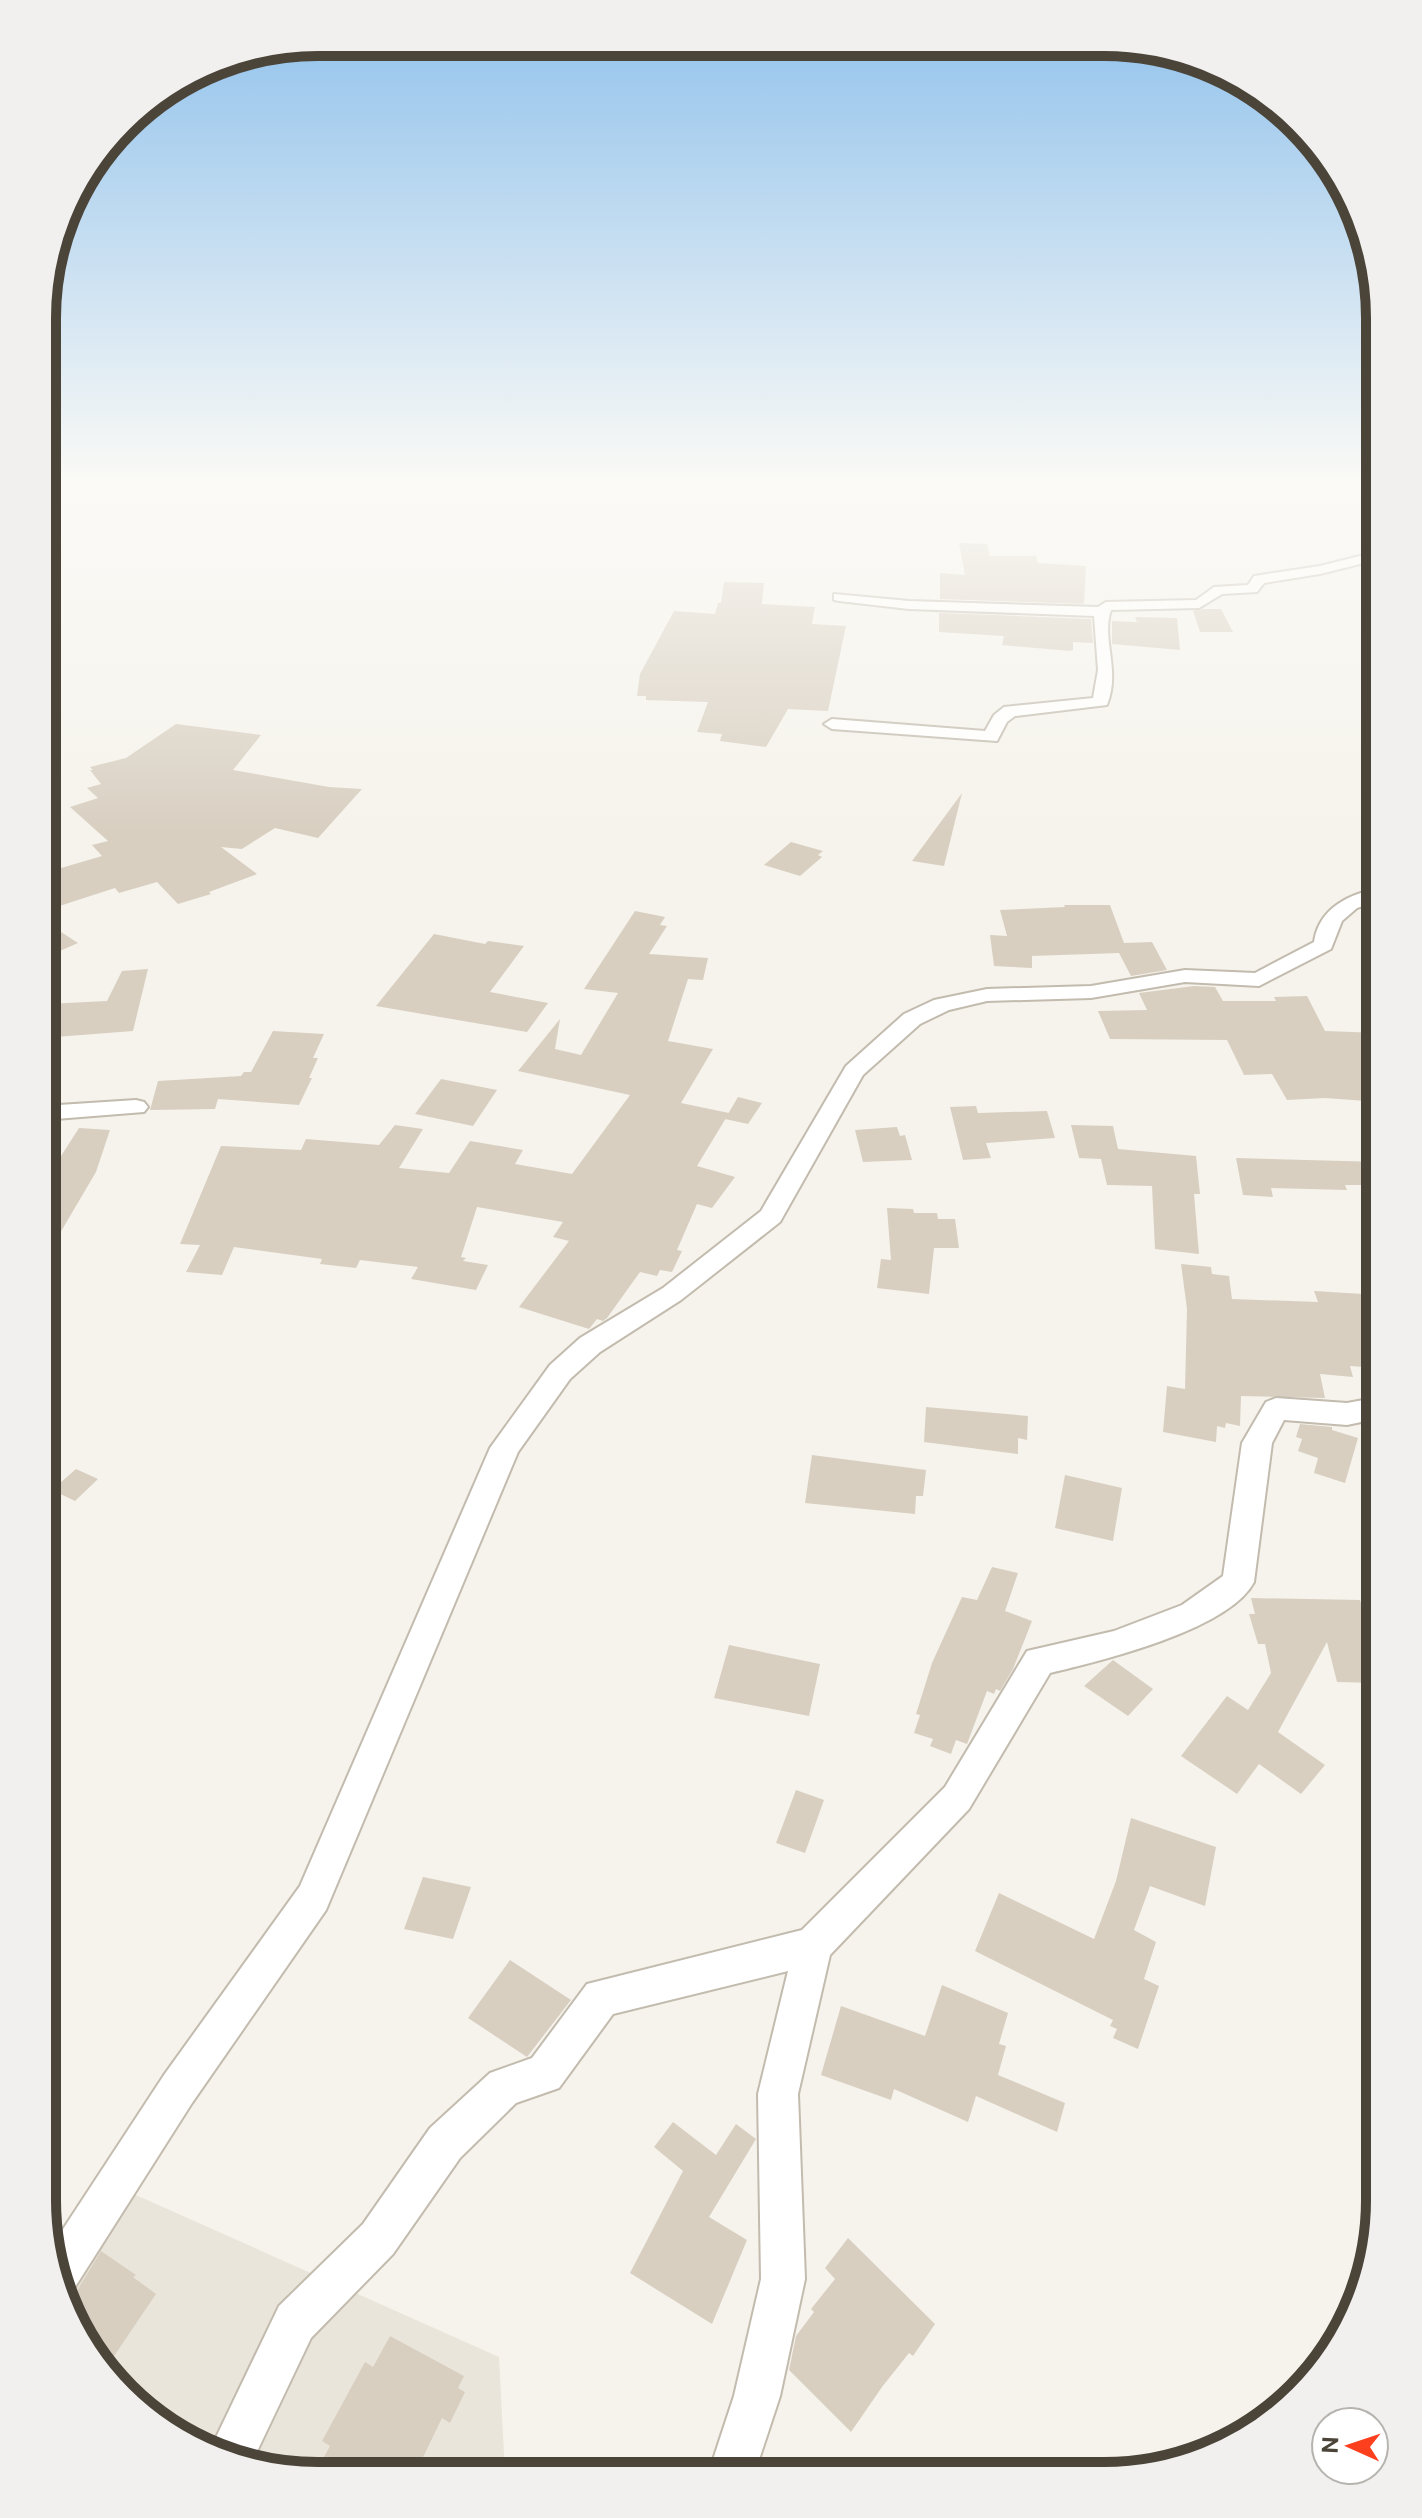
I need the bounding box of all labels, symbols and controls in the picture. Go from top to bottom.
north arrow [1310,2406,1390,2486]
text: N [1317,2436,1343,2454]

